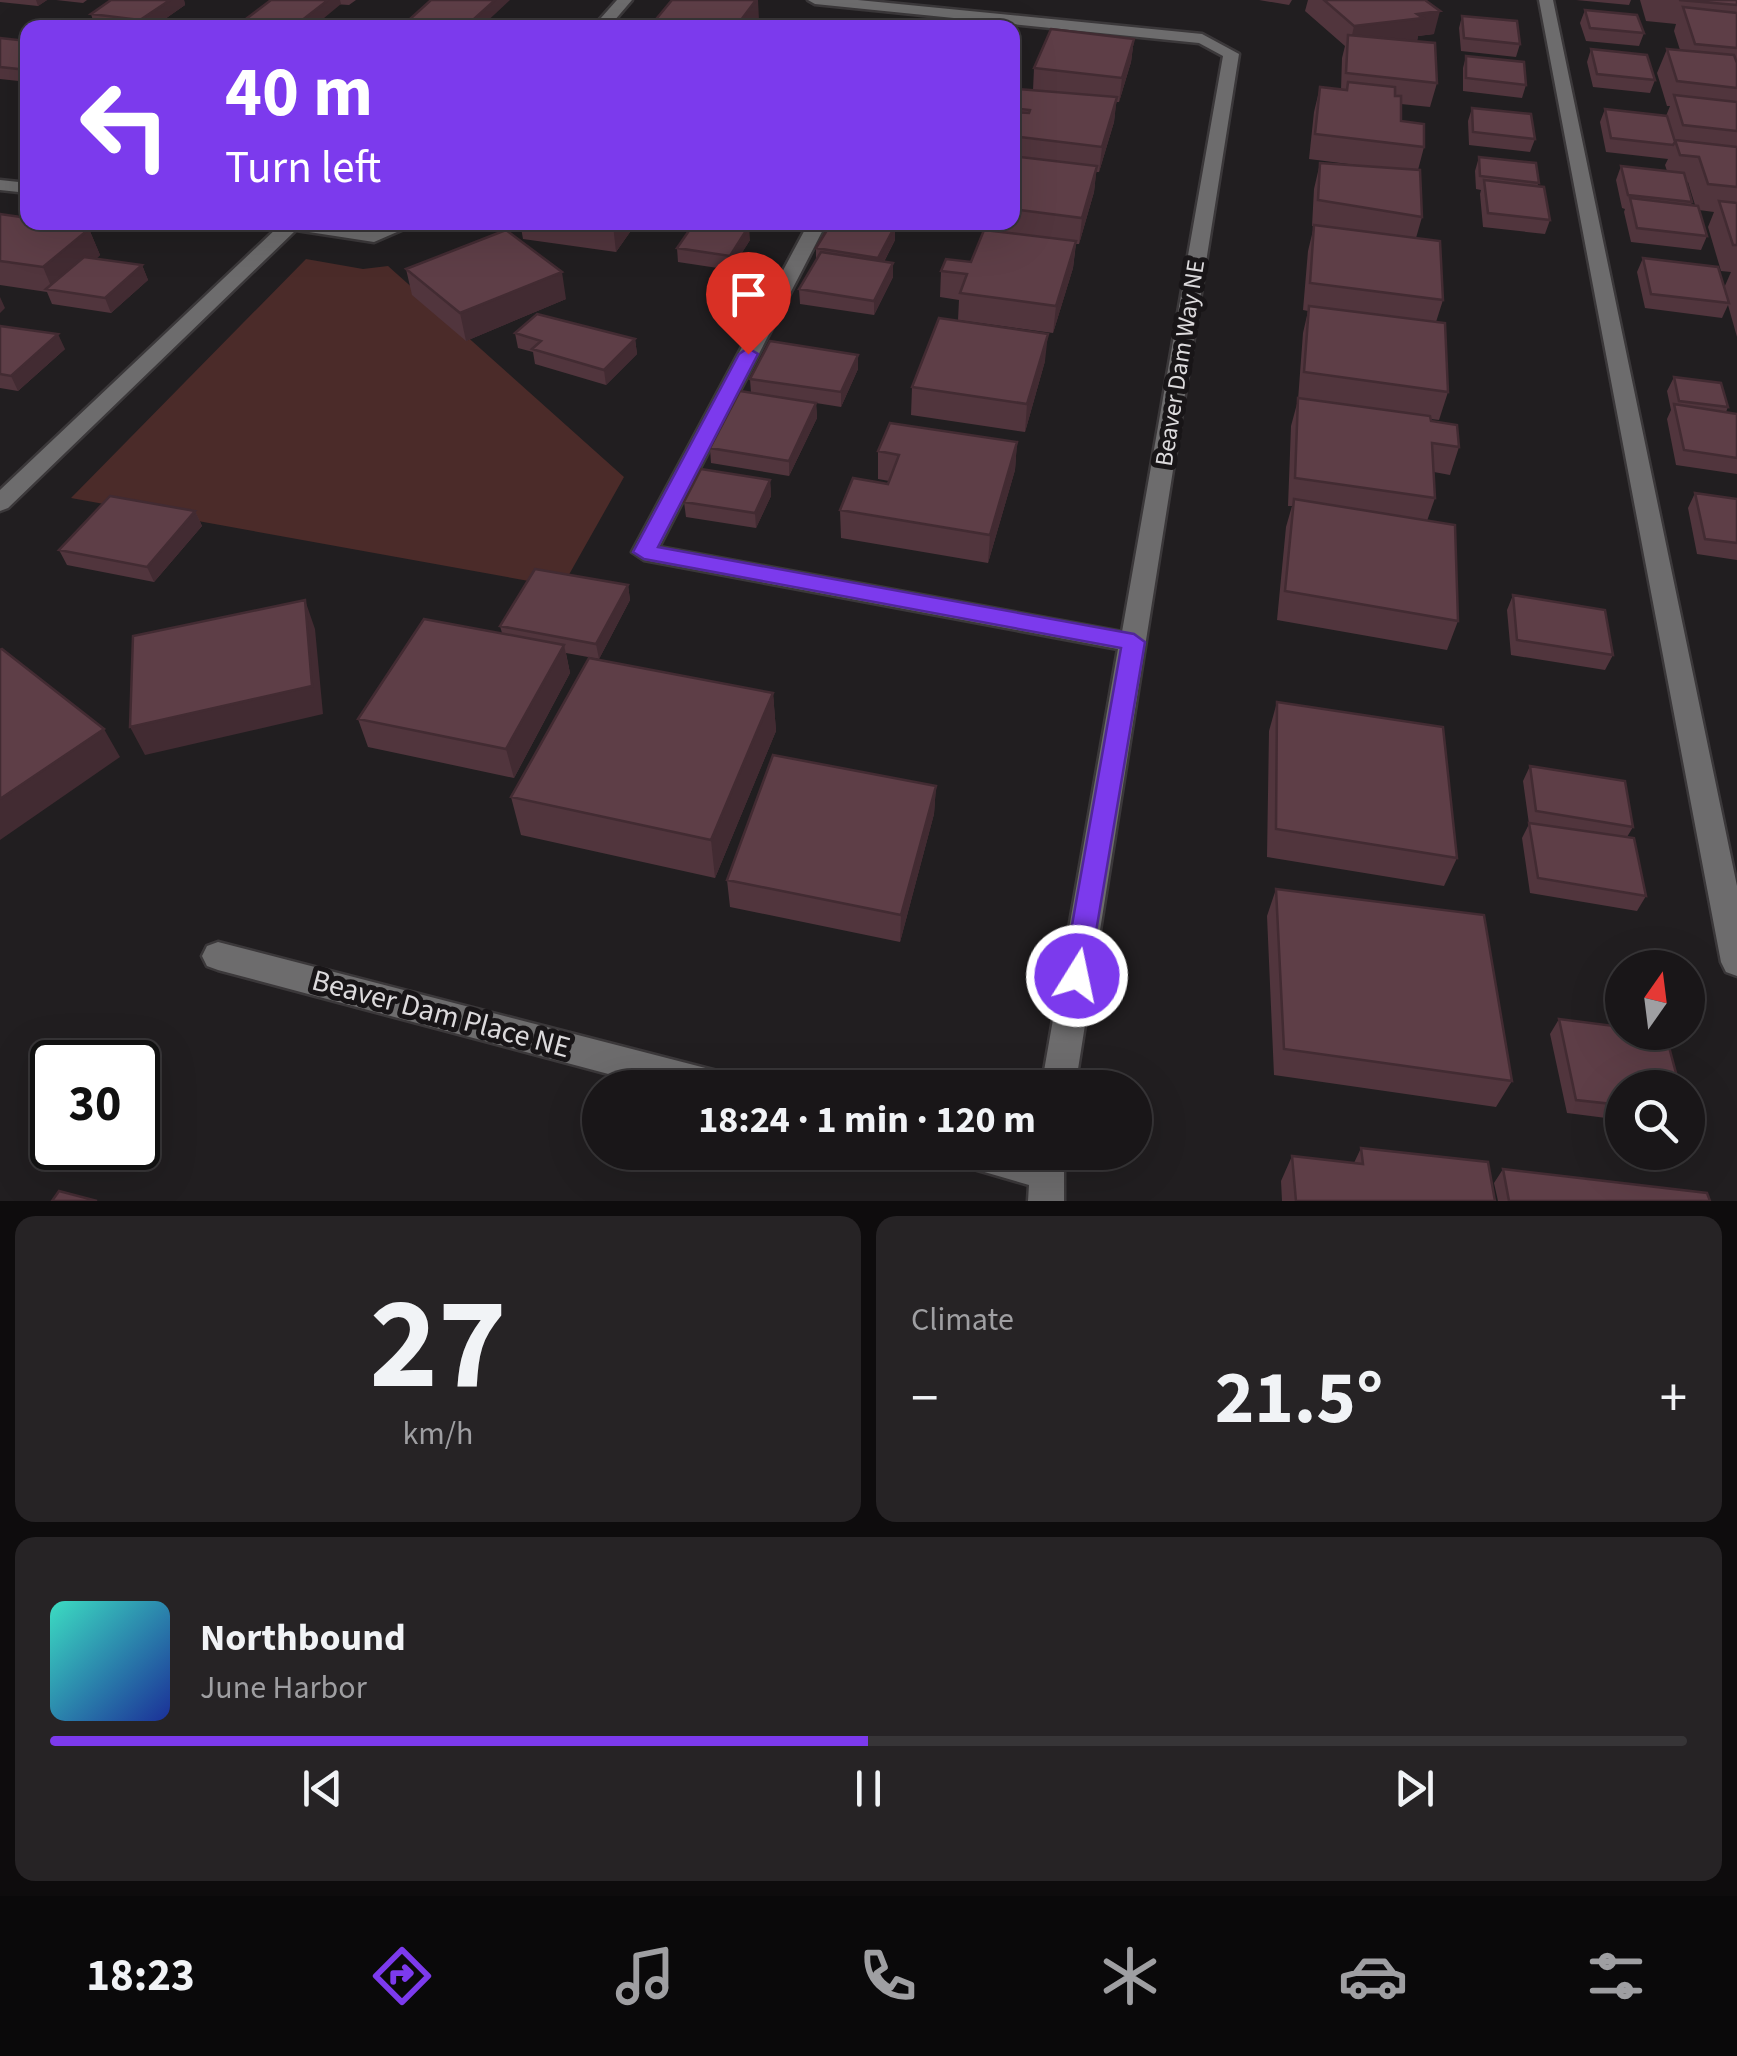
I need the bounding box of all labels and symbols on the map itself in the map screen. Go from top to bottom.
pin [706,252,791,355]
street label: Beaver Dam Way NE [1146,257,1214,469]
position arrow [1025,924,1129,1028]
north arrow [1605,950,1705,1050]
street label: Beaver Dam Place NE [307,959,575,1069]
speed limit sign: 30 [30,1040,160,1170]

